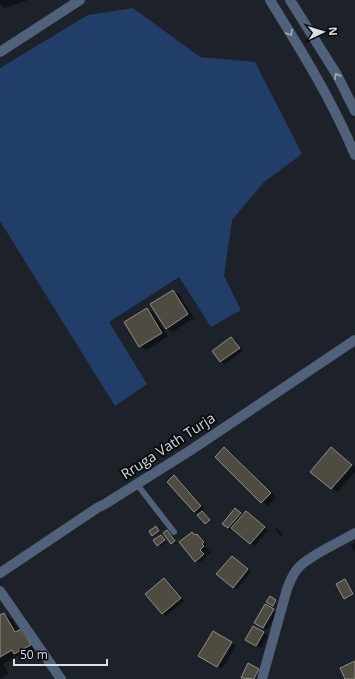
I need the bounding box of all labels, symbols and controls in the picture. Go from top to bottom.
north arrow [303,12,343,52]
text: N [326,26,341,36]
one-way arrow [286,29,293,36]
one-way arrow [335,73,342,80]
street label: Rruga Vath Turja [117,408,218,483]
scale bar [14,641,107,667]
text: 50 m [20,646,48,663]

